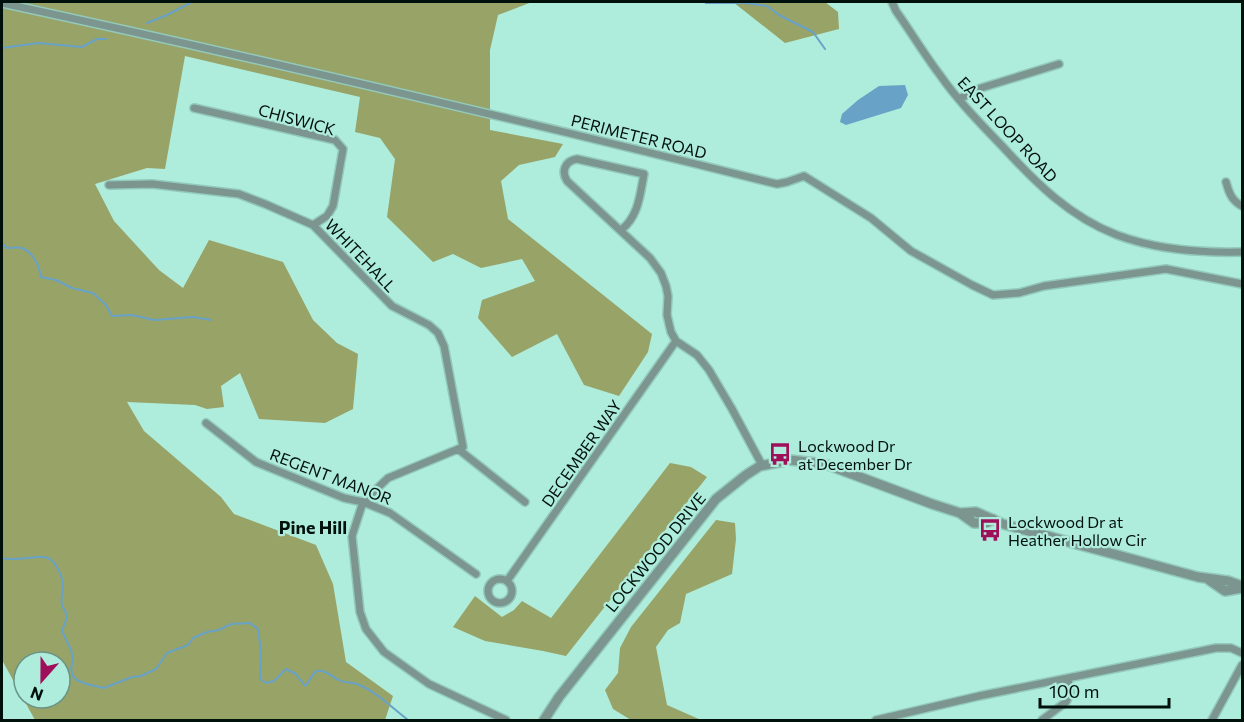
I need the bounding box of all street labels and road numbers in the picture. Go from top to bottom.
street label: EAST LOOP ROAD [954,72,1062,186]
street label: CHISWICK [256,100,338,138]
street label: PERIMETER ROAD [569,110,709,162]
street label: WHITEHALL [322,215,400,295]
street label: DECEMBER WAY [537,396,625,510]
street label: REGENT MANOR [267,444,395,508]
street label: LOCKWOOD DRIVE [601,488,709,616]

